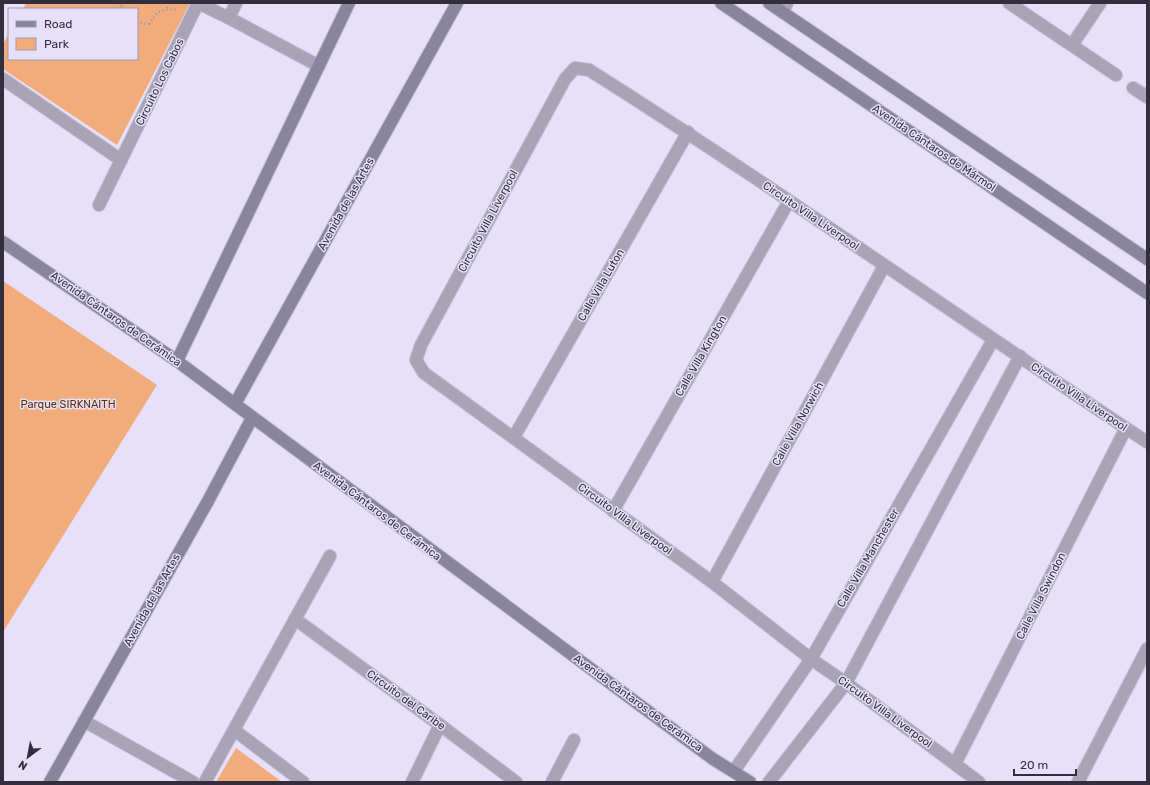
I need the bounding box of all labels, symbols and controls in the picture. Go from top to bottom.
legend [8,8,138,60]
text: Road [44,17,72,31]
street label: Circuito Los Cabos [133,36,187,128]
text: Park [44,37,70,51]
street label: Avenida Cántaros de Mármol [870,102,998,194]
street label: Avenida de las Artes [315,155,377,252]
street label: Circuito Villa Liverpool [456,168,520,274]
street label: Circuito Villa Liverpool [760,179,862,253]
street label: Calle Villa Luton [575,247,627,323]
street label: Avenida Cántaros de Cerámica [48,269,184,369]
street label: Calle Villa Kington [673,313,729,399]
street label: Circuito Villa Liverpool [1028,360,1130,434]
street label: Calle Villa Norwich [770,380,826,468]
park label: Parque SIRKNAITH [20,398,116,411]
street label: Avenida Cántaros de Cerámica [311,459,443,563]
street label: Circuito Villa Liverpool [575,480,675,558]
street label: Calle Villa Manchester [834,506,902,610]
street label: Calle Villa Swindon [1013,550,1069,642]
street label: Avenida de las Artes [121,551,183,648]
street label: Avenida Cántaros de Cerámica [571,652,705,754]
street label: Circuito del Caribe [364,667,448,733]
street label: Circuito Villa Liverpool [835,673,935,751]
north arrow [8,737,48,777]
scale bar [1014,751,1076,777]
text: N [16,757,30,773]
text: 20 m [1020,758,1048,772]

